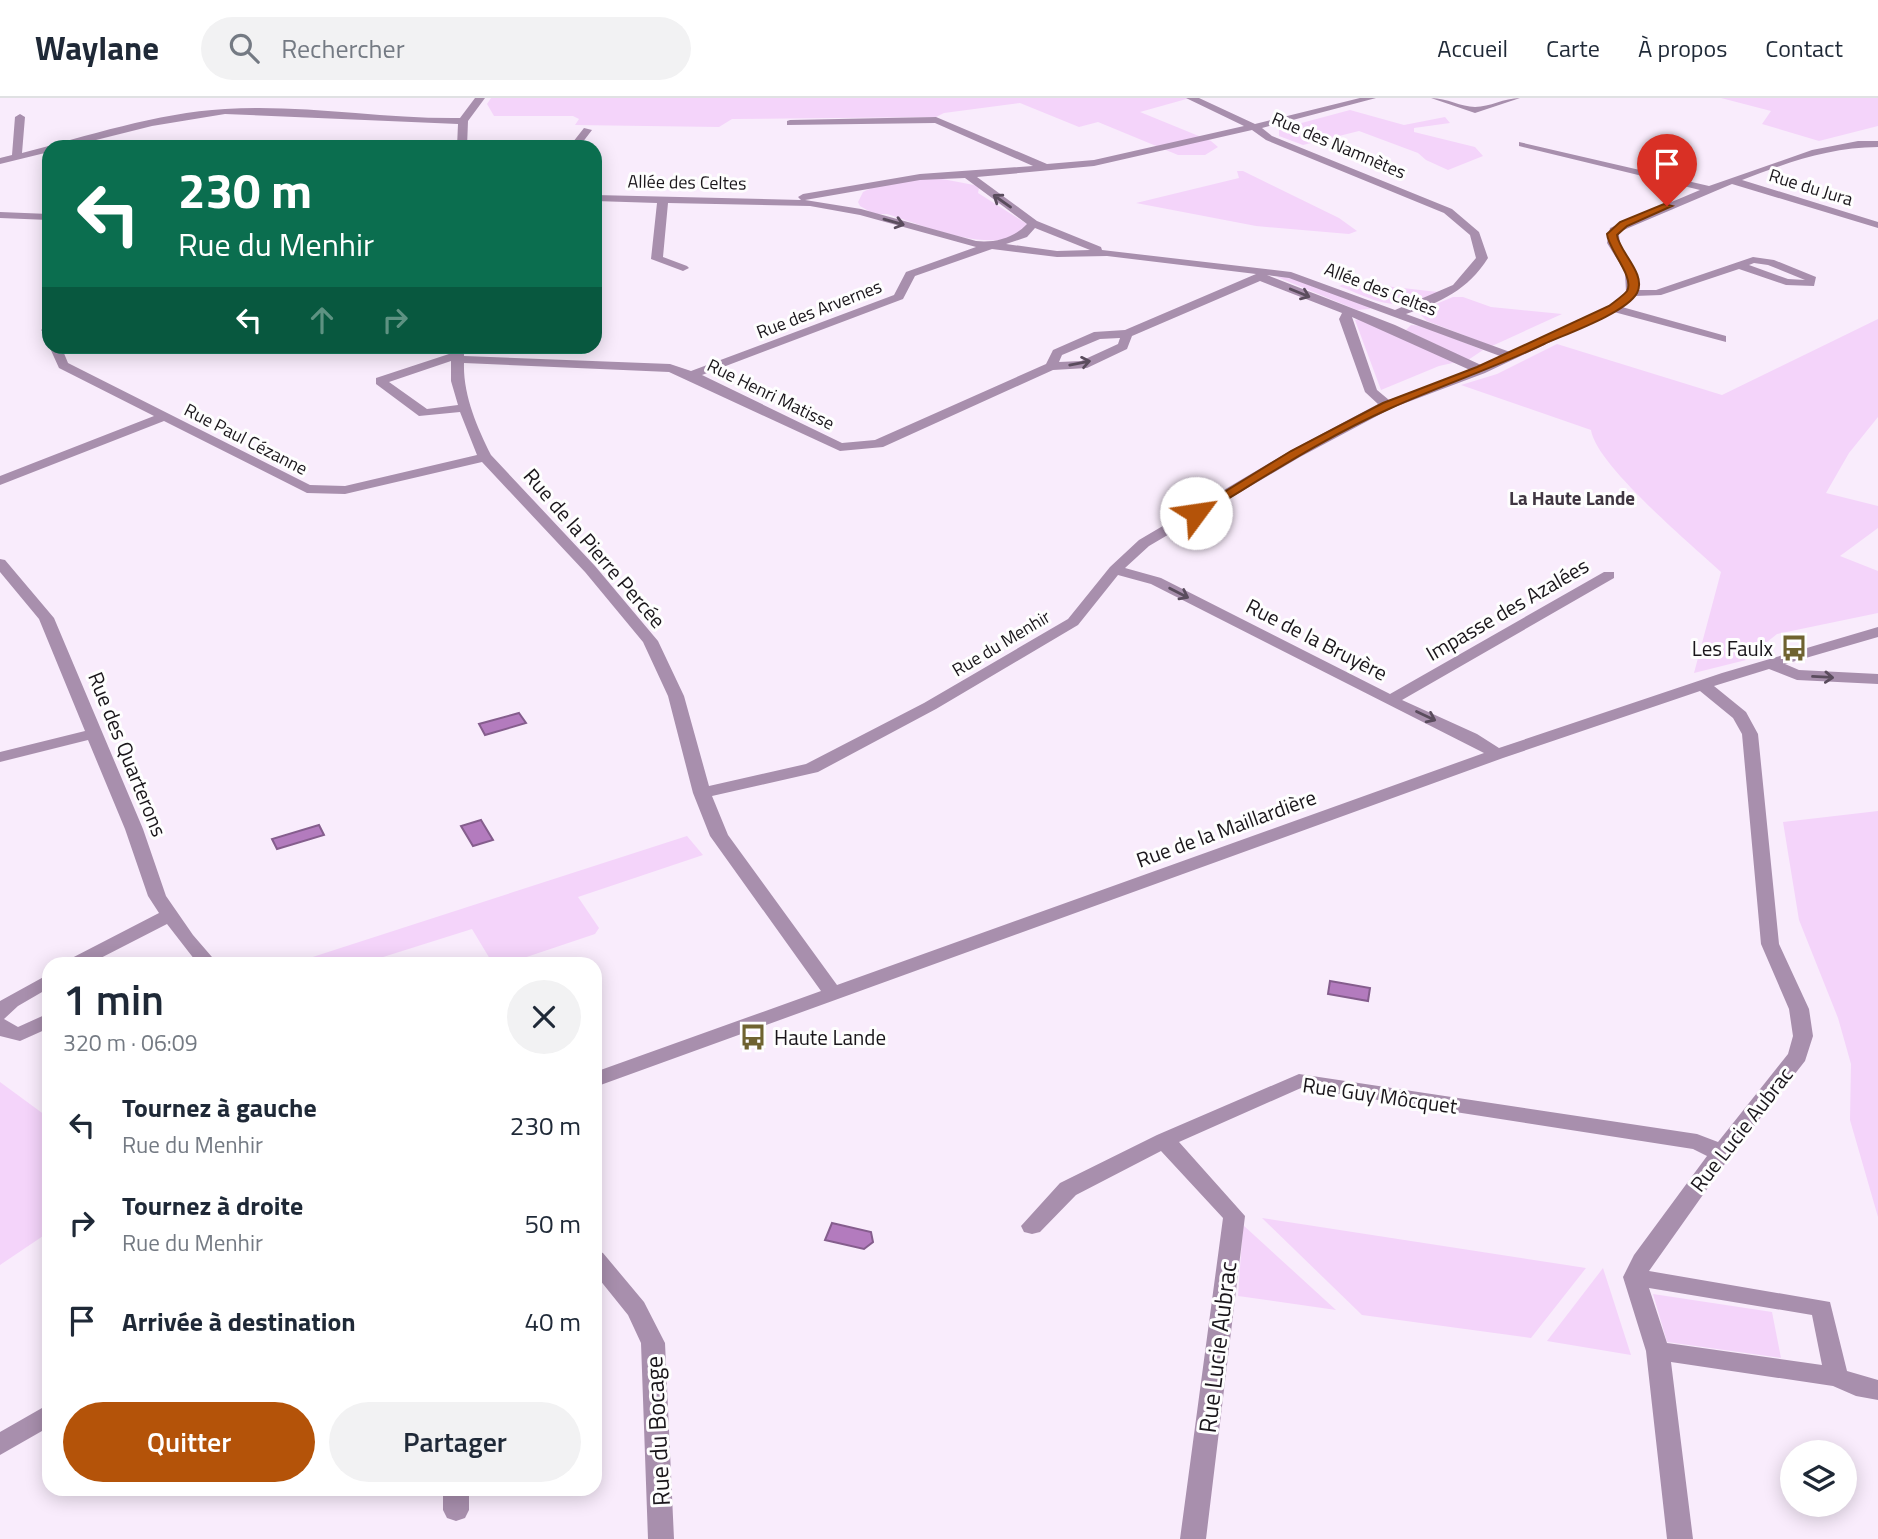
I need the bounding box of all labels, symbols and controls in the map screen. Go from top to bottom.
search box [201,17,691,80]
text: Waylane [35,23,159,73]
icon: search [225,29,263,67]
text: Rechercher [281,29,405,68]
text: Accueil [1437,30,1508,66]
text: Carte [1546,30,1600,66]
text: À propos [1638,30,1727,66]
text: Contact [1765,30,1843,66]
street label: Rue des Namnètes [1268,105,1410,185]
pin [1637,134,1697,206]
icon: arrive [1648,145,1686,183]
text: 230 m [178,152,312,227]
street label: Rue du Jura [1766,161,1856,213]
street label: Allée des Celtes [627,167,747,197]
icon: left [63,168,154,259]
one-way arrow [993,193,1012,208]
one-way arrow [882,216,905,229]
text: Rue du Menhir [178,220,374,268]
street label: Allée des Celtes [1321,255,1441,323]
street label: Rue des Arvernes [752,273,886,345]
one-way arrow [1289,287,1310,300]
icon: left [230,301,268,339]
icon: ahead [303,301,341,339]
icon: right [376,301,414,339]
street label: Rue Henri Matisse [703,351,839,437]
one-way arrow [1069,355,1091,368]
street label: Rue Paul Cézanne [180,396,312,482]
street label: Rue de la Pierre Percée [516,461,674,635]
position arrow [1159,476,1233,550]
district label: La Haute Lande [1509,483,1635,512]
street label: Impasse des Azalées [1420,549,1594,669]
one-way arrow [1168,586,1189,600]
street label: Rue de la Bruyère [1241,590,1393,688]
street label: Rue du Menhir [947,603,1055,683]
place label: Les Faulx [1692,632,1774,664]
bus stop icon: Les Faulx [1779,633,1809,663]
street label: Rue des Quarterons [80,667,176,841]
one-way arrow [1811,670,1834,683]
one-way arrow [1415,710,1436,724]
street label: Rue de la Maillardière [1131,781,1321,875]
text: 1 min [63,967,164,1031]
button: close [507,980,581,1054]
place label: Haute Lande [774,1021,886,1053]
bus stop icon: Haute Lande [738,1022,768,1052]
text: 320 m · 06:09 [63,1025,198,1060]
street label: Rue Lucie Aubrac [1682,1060,1800,1198]
street label: Rue Guy Môcquet [1301,1068,1460,1122]
text: Tournez à gauche [122,1088,317,1127]
icon: left [63,1106,101,1144]
text: 230 m [510,1106,581,1145]
text: Rue du Menhir [122,1127,263,1162]
text: Tournez à droite [122,1186,303,1225]
icon: right [63,1204,101,1242]
text: 50 m [524,1204,581,1243]
text: Rue du Menhir [122,1225,263,1260]
street label: Rue Lucie Aubrac [1189,1259,1245,1435]
icon: arrive [63,1302,101,1340]
text: Arrivée à destination [122,1302,356,1341]
text: 40 m [524,1302,581,1341]
street label: Rue du Bocage [635,1355,679,1507]
button: Quitter [63,1402,315,1482]
button: Partager [329,1402,581,1482]
map controls [1780,1440,1857,1517]
button: layers [1780,1440,1857,1517]

